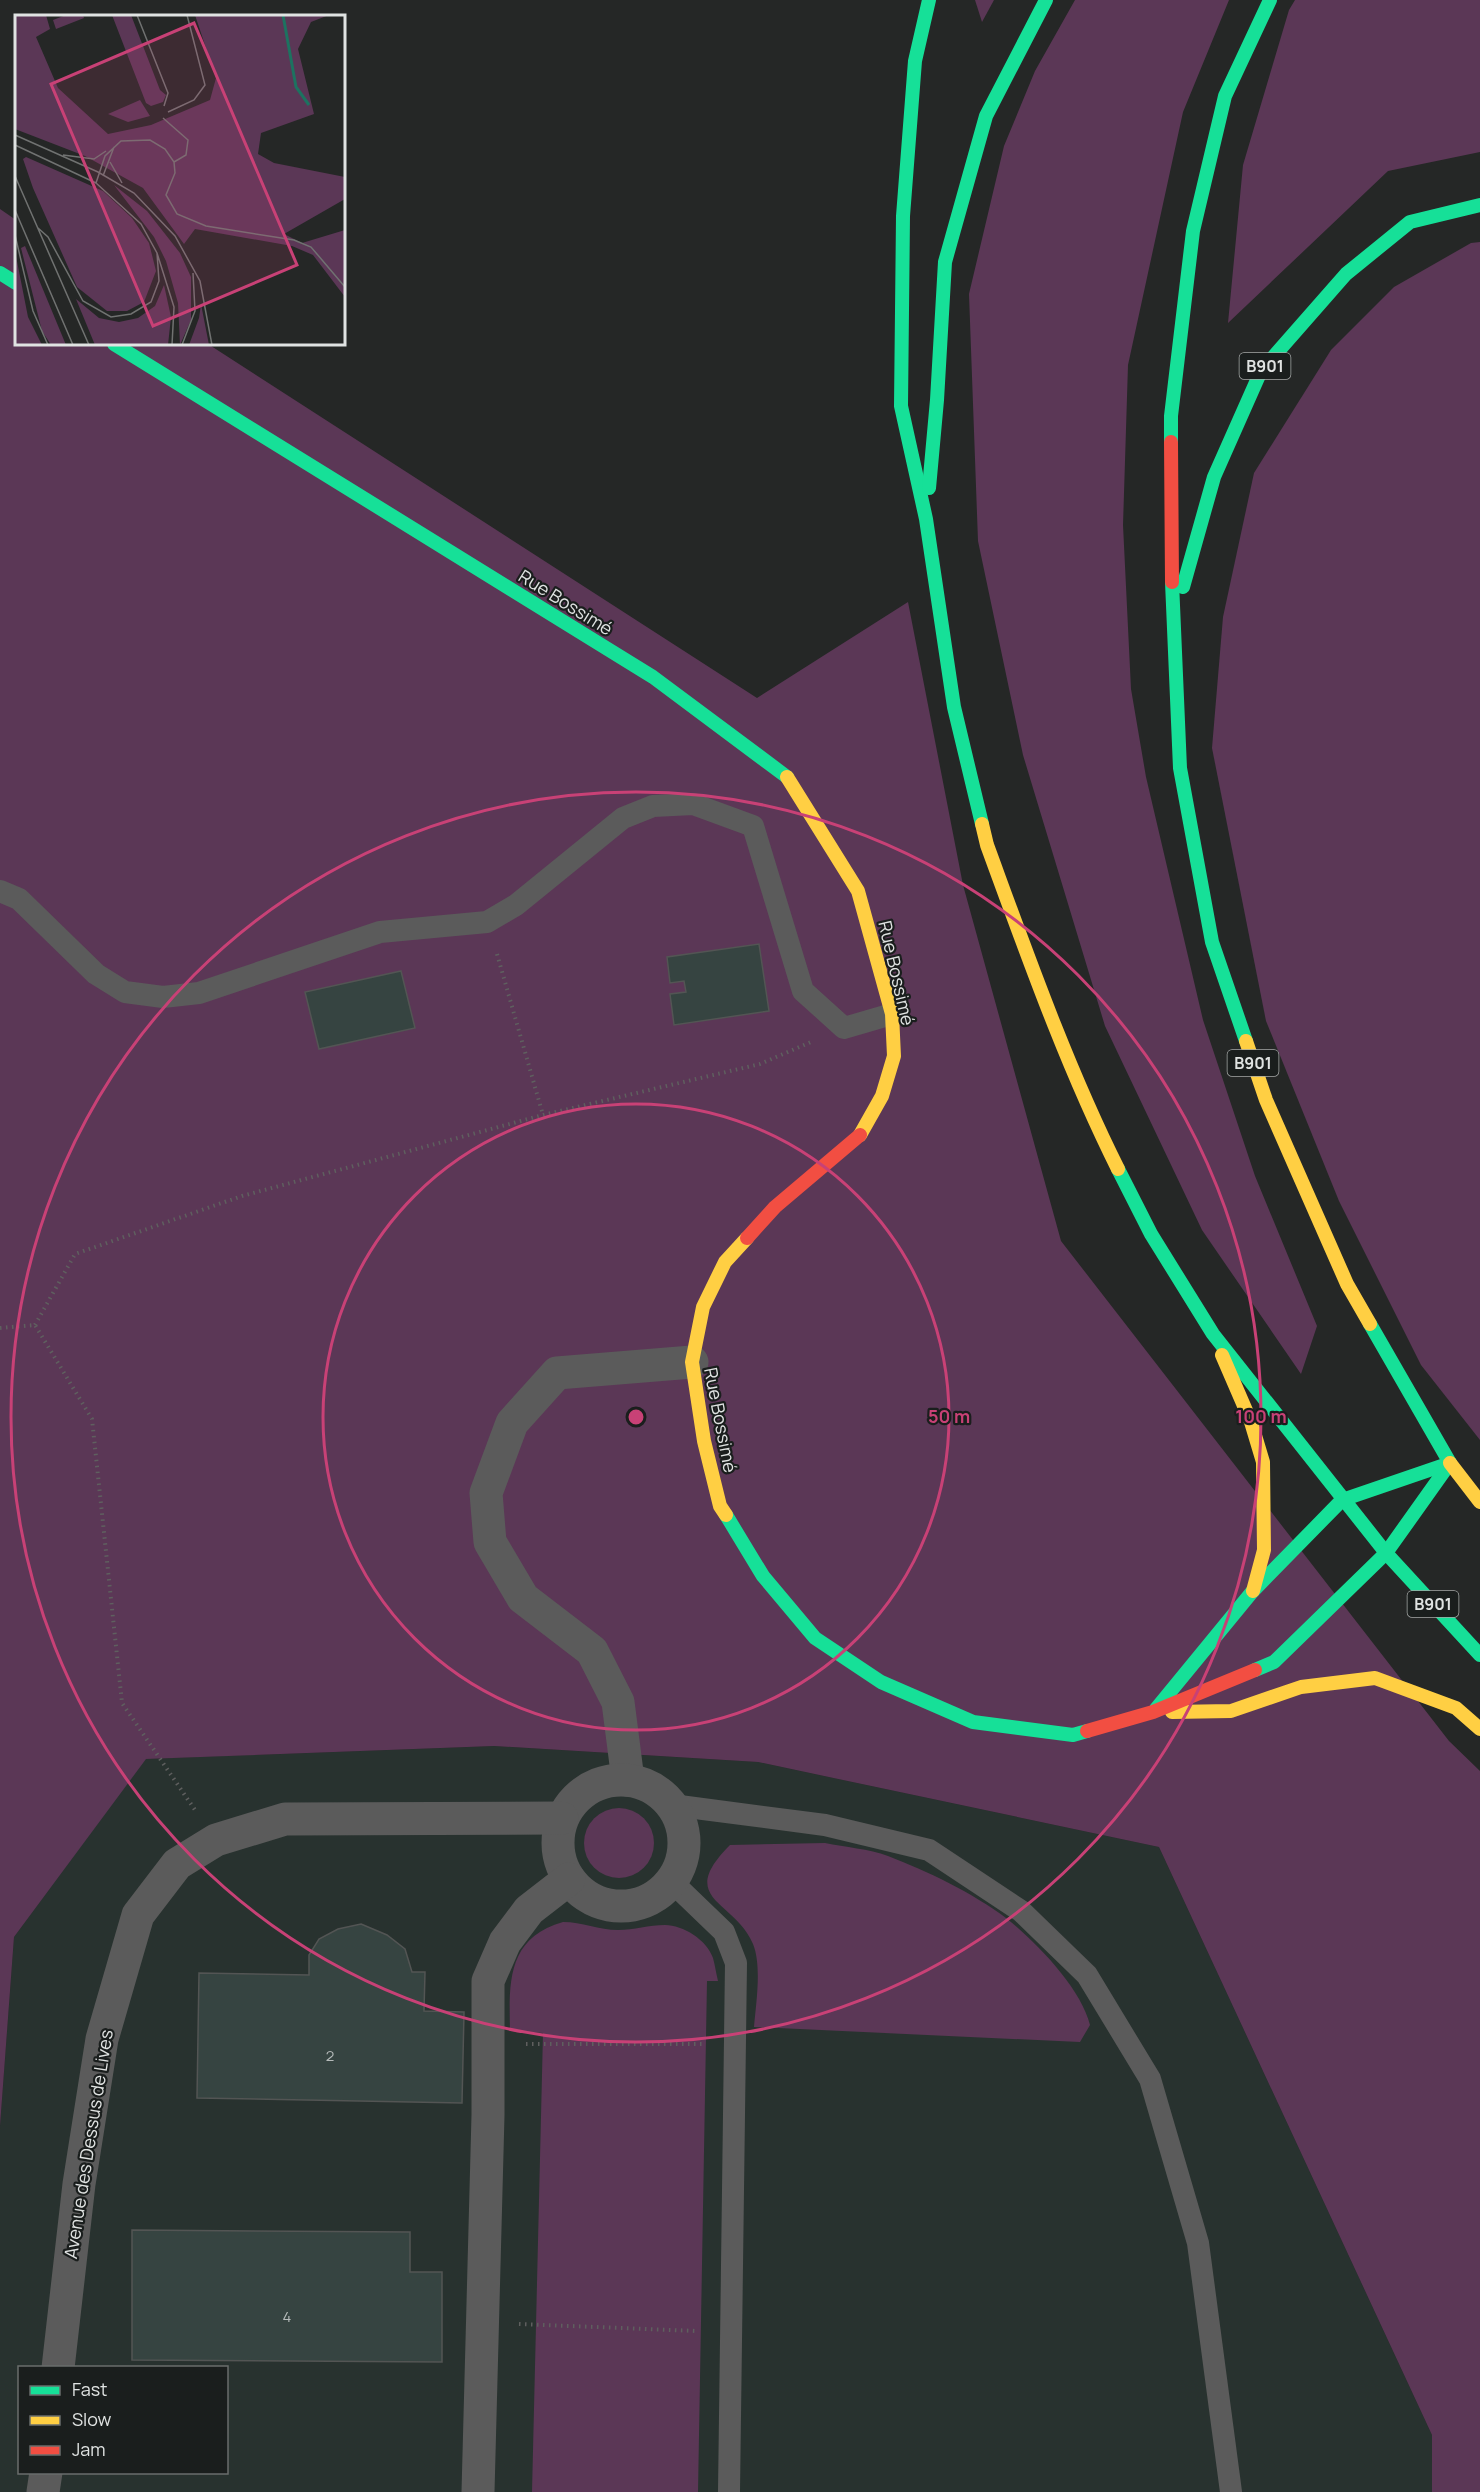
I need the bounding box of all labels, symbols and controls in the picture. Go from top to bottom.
inset map [15,15,345,345]
road number: B901 [1240,353,1290,379]
street label: Rue Bossimé [514,564,618,640]
street label: Rue Bossimé [873,918,921,1028]
road number: B901 [1228,1050,1278,1076]
street label: Rue Bossimé [699,1365,743,1475]
text: 50 m [928,1404,970,1428]
text: 100 m [1235,1404,1287,1428]
centre of rings [626,1407,646,1427]
road number: B901 [1408,1591,1458,1617]
street label: Avenue des Dessus de Lives [58,2028,118,2260]
house number: 2 [326,2045,334,2066]
house number: 4 [283,2306,292,2327]
legend [18,2366,228,2474]
text: Fast [72,2377,107,2401]
text: Slow [72,2407,112,2431]
text: Jam [72,2437,106,2461]

